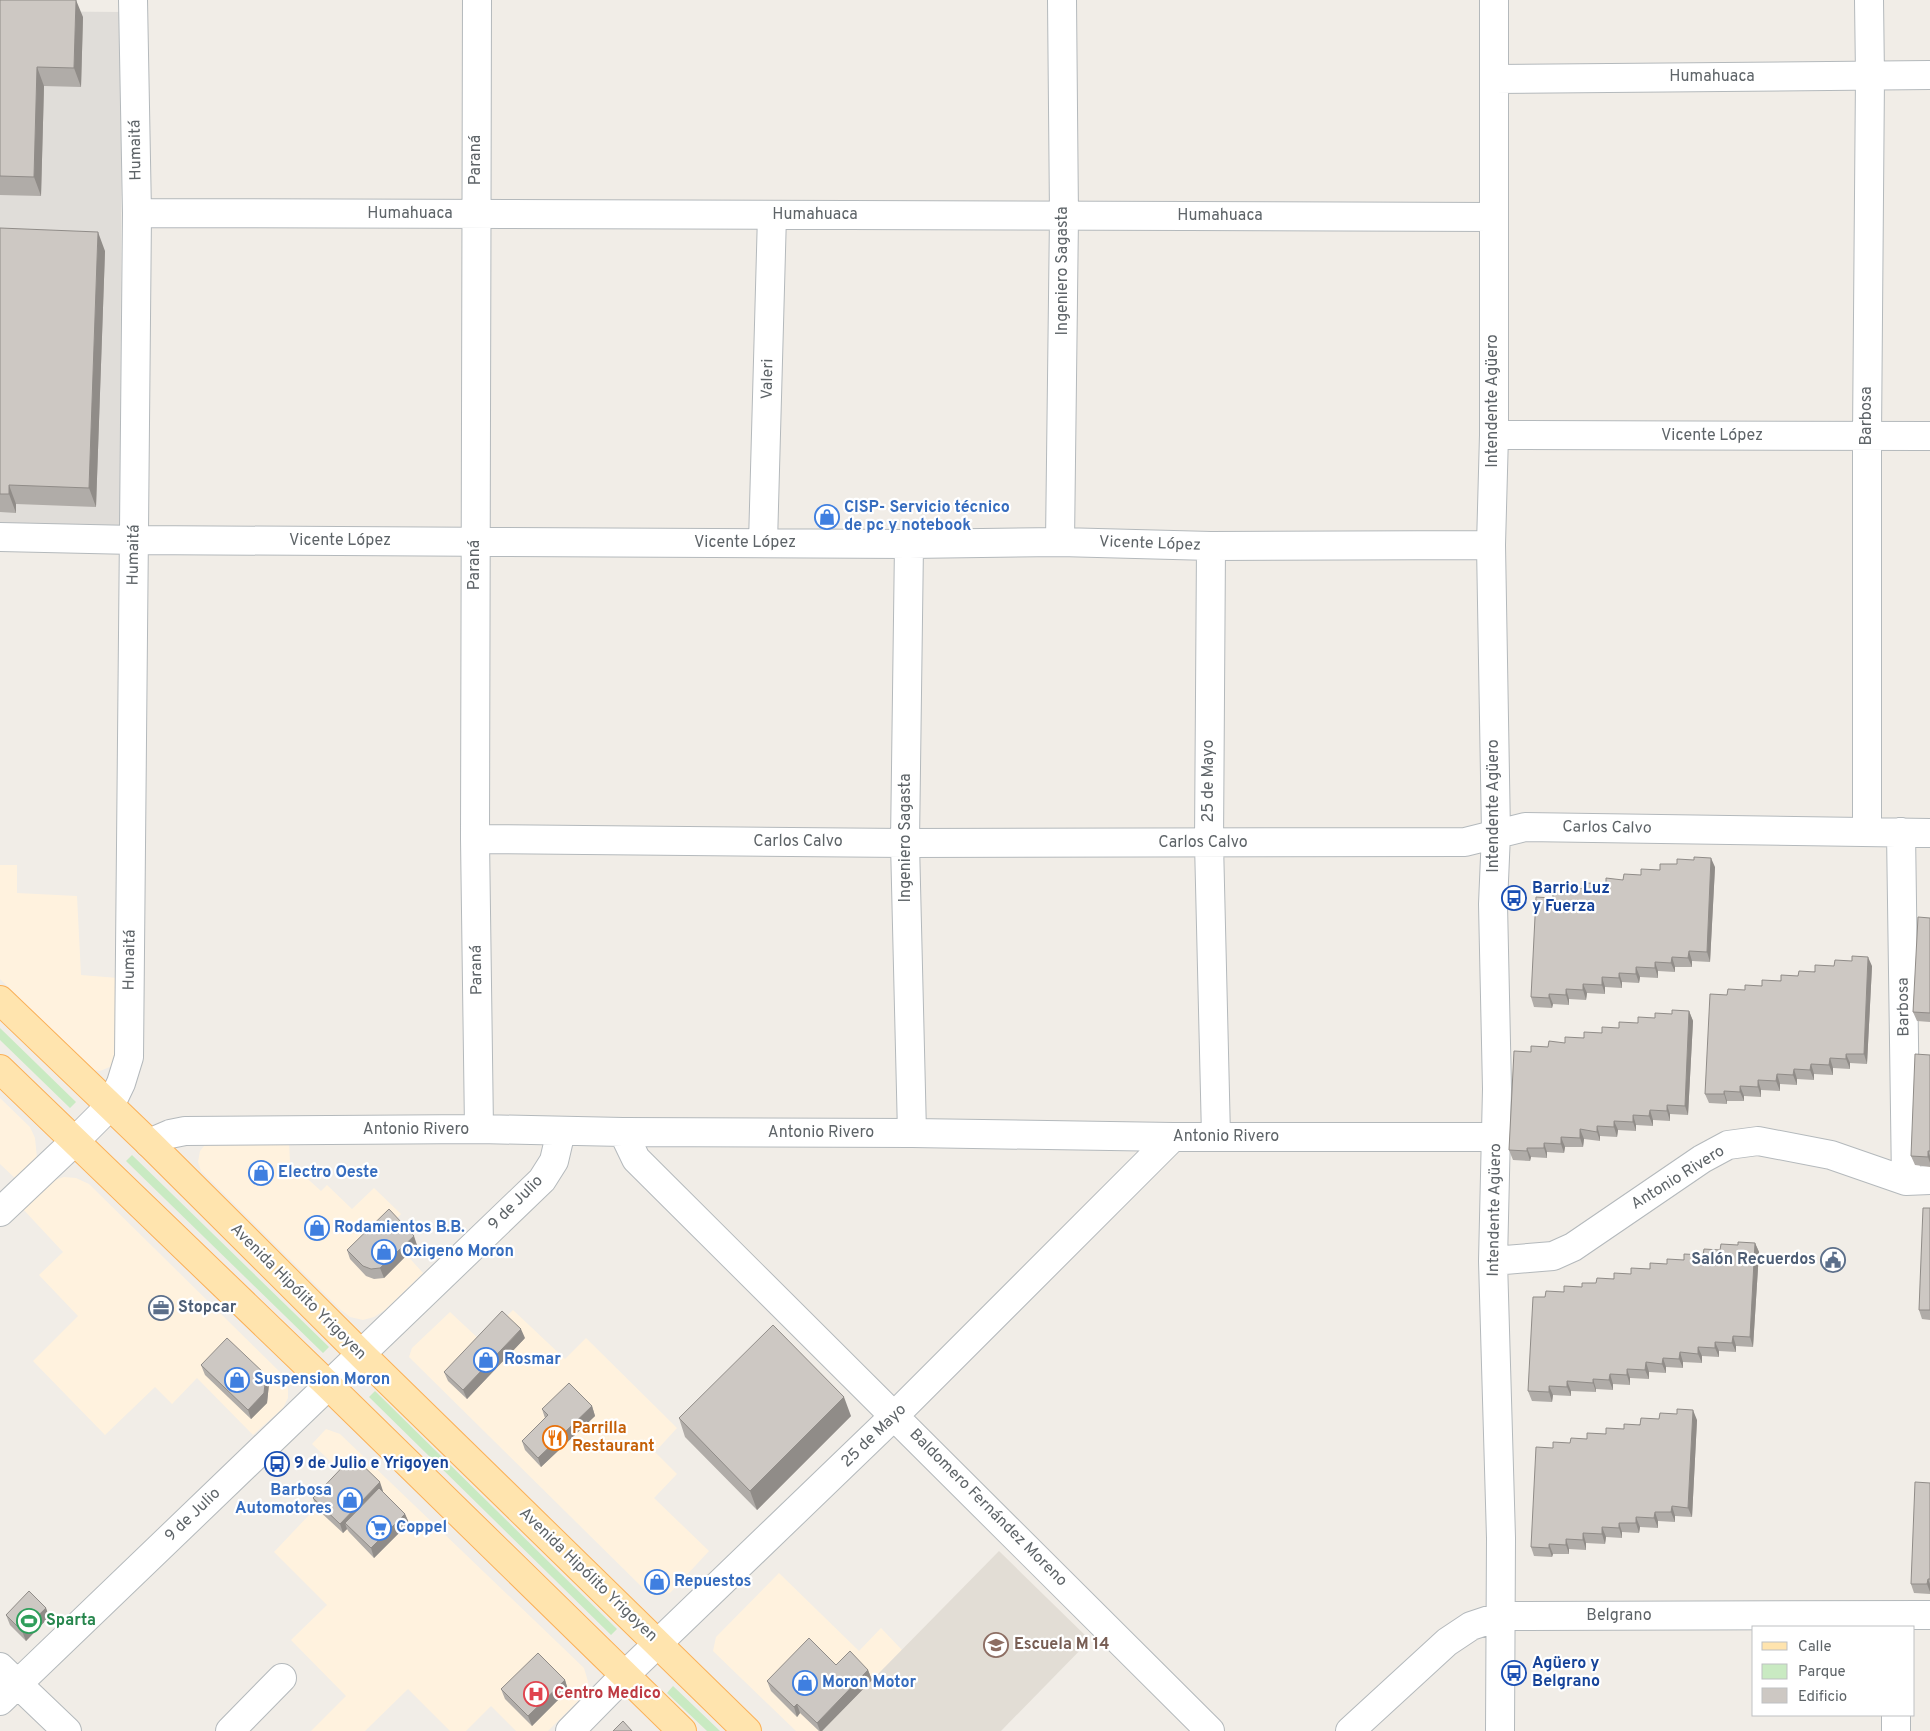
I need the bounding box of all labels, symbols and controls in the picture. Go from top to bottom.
street label: Humahuaca [1669,67,1755,87]
street label: Humaitá [125,119,147,181]
street label: Paraná [466,135,486,185]
street label: Humahuaca [367,204,453,224]
street label: Humahuaca [772,205,858,225]
street label: Ingeniero Sagasta [1053,206,1073,336]
street label: Humahuaca [1177,206,1263,226]
street label: Intendente Agüero [1483,334,1503,468]
street label: Valeri [758,358,778,400]
street label: Barbosa [1857,386,1877,446]
street label: Vicente López [1661,426,1763,446]
place label: CISP- Servicio técnico de pc y notebook [844,498,1010,536]
shop icon: CISP- Servicio técnico de pc y notebook [814,504,840,530]
street label: Humaitá [123,524,145,586]
street label: Vicente López [289,531,391,551]
street label: Vicente López [1099,532,1201,556]
street label: Vicente López [694,533,796,553]
street label: Paraná [465,540,485,590]
street label: 25 de Mayo [1199,739,1219,822]
street label: Intendente Agüero [1484,739,1504,873]
street label: Ingeniero Sagasta [896,773,916,903]
street label: Carlos Calvo [1562,817,1652,839]
street label: Carlos Calvo [753,832,843,852]
street label: Carlos Calvo [1158,833,1248,853]
place label: Barrio Luz y Fuerza [1532,879,1610,917]
bus stop icon: Barrio Luz y Fuerza [1501,885,1527,911]
street label: Humaitá [119,929,141,991]
street label: Paraná [467,945,487,995]
street label: Barbosa [1893,977,1915,1037]
street label: Antonio Rivero [363,1120,469,1140]
street label: Antonio Rivero [768,1123,874,1143]
street label: Antonio Rivero [1173,1127,1279,1147]
street label: Antonio Rivero [1628,1141,1729,1215]
street label: Intendente Agüero [1484,1143,1506,1277]
shop icon: Electro Oeste [248,1160,274,1186]
place label: Electro Oeste [278,1163,378,1183]
street label: 9 de Julio [484,1171,548,1235]
shop icon: Rodamientos B.B. [304,1215,330,1241]
place label: Rodamientos B.B. [334,1218,465,1238]
street label: Avenida Hipólito Yrigoyen [226,1220,370,1364]
shop icon: Oxigeno Moron [371,1239,397,1265]
place label: Oxigeno Moron [402,1242,514,1262]
public building icon: Salón Recuerdos [1820,1247,1846,1273]
place label: Salón Recuerdos [1691,1250,1816,1270]
office icon: Stopcar [148,1295,174,1321]
place label: Stopcar [178,1298,237,1318]
shop icon: Rosmar [473,1347,499,1373]
place label: Rosmar [504,1350,561,1370]
shop icon: Suspension Moron [224,1367,250,1393]
place label: Suspension Moron [254,1370,390,1390]
street label: 25 de Mayo [837,1400,911,1472]
place label: Parrilla Restaurant [572,1419,655,1457]
restaurant icon: Parrilla Restaurant [542,1425,568,1451]
street label: Baldomero Fernández Moreno [905,1425,1071,1591]
bus stop icon: 9 de Julio e Yrigoyen [264,1451,290,1477]
place label: 9 de Julio e Yrigoyen [294,1454,449,1474]
place label: Barbosa Automotores [235,1481,332,1519]
street label: 9 de Julio [161,1484,225,1546]
shop icon: Barbosa Automotores [337,1487,363,1513]
street label: Avenida Hipólito Yrigoyen [515,1504,661,1646]
supermarket icon: Coppel [366,1515,392,1541]
place label: Coppel [396,1518,447,1538]
shop icon: Repuestos [644,1569,670,1595]
place label: Repuestos [674,1572,752,1592]
street label: Belgrano [1586,1606,1652,1626]
sports icon: Sparta [16,1608,42,1634]
place label: Sparta [46,1611,96,1631]
legend [1752,1626,1915,1716]
school or university icon: Escuela M 14 [983,1632,1009,1658]
place label: Escuela M 14 [1014,1635,1109,1655]
text: Calle [1798,1638,1832,1657]
place label: Agüero y Belgrano [1532,1654,1600,1692]
bus stop icon: Agüero y Belgrano [1501,1660,1527,1686]
text: Parque [1798,1663,1846,1682]
shop icon: Moron Motor [792,1670,818,1696]
place label: Moron Motor [822,1673,916,1693]
hospital icon: Centro Medico [523,1681,549,1707]
place label: Centro Medico [554,1684,661,1704]
text: Edificio [1798,1688,1847,1707]

